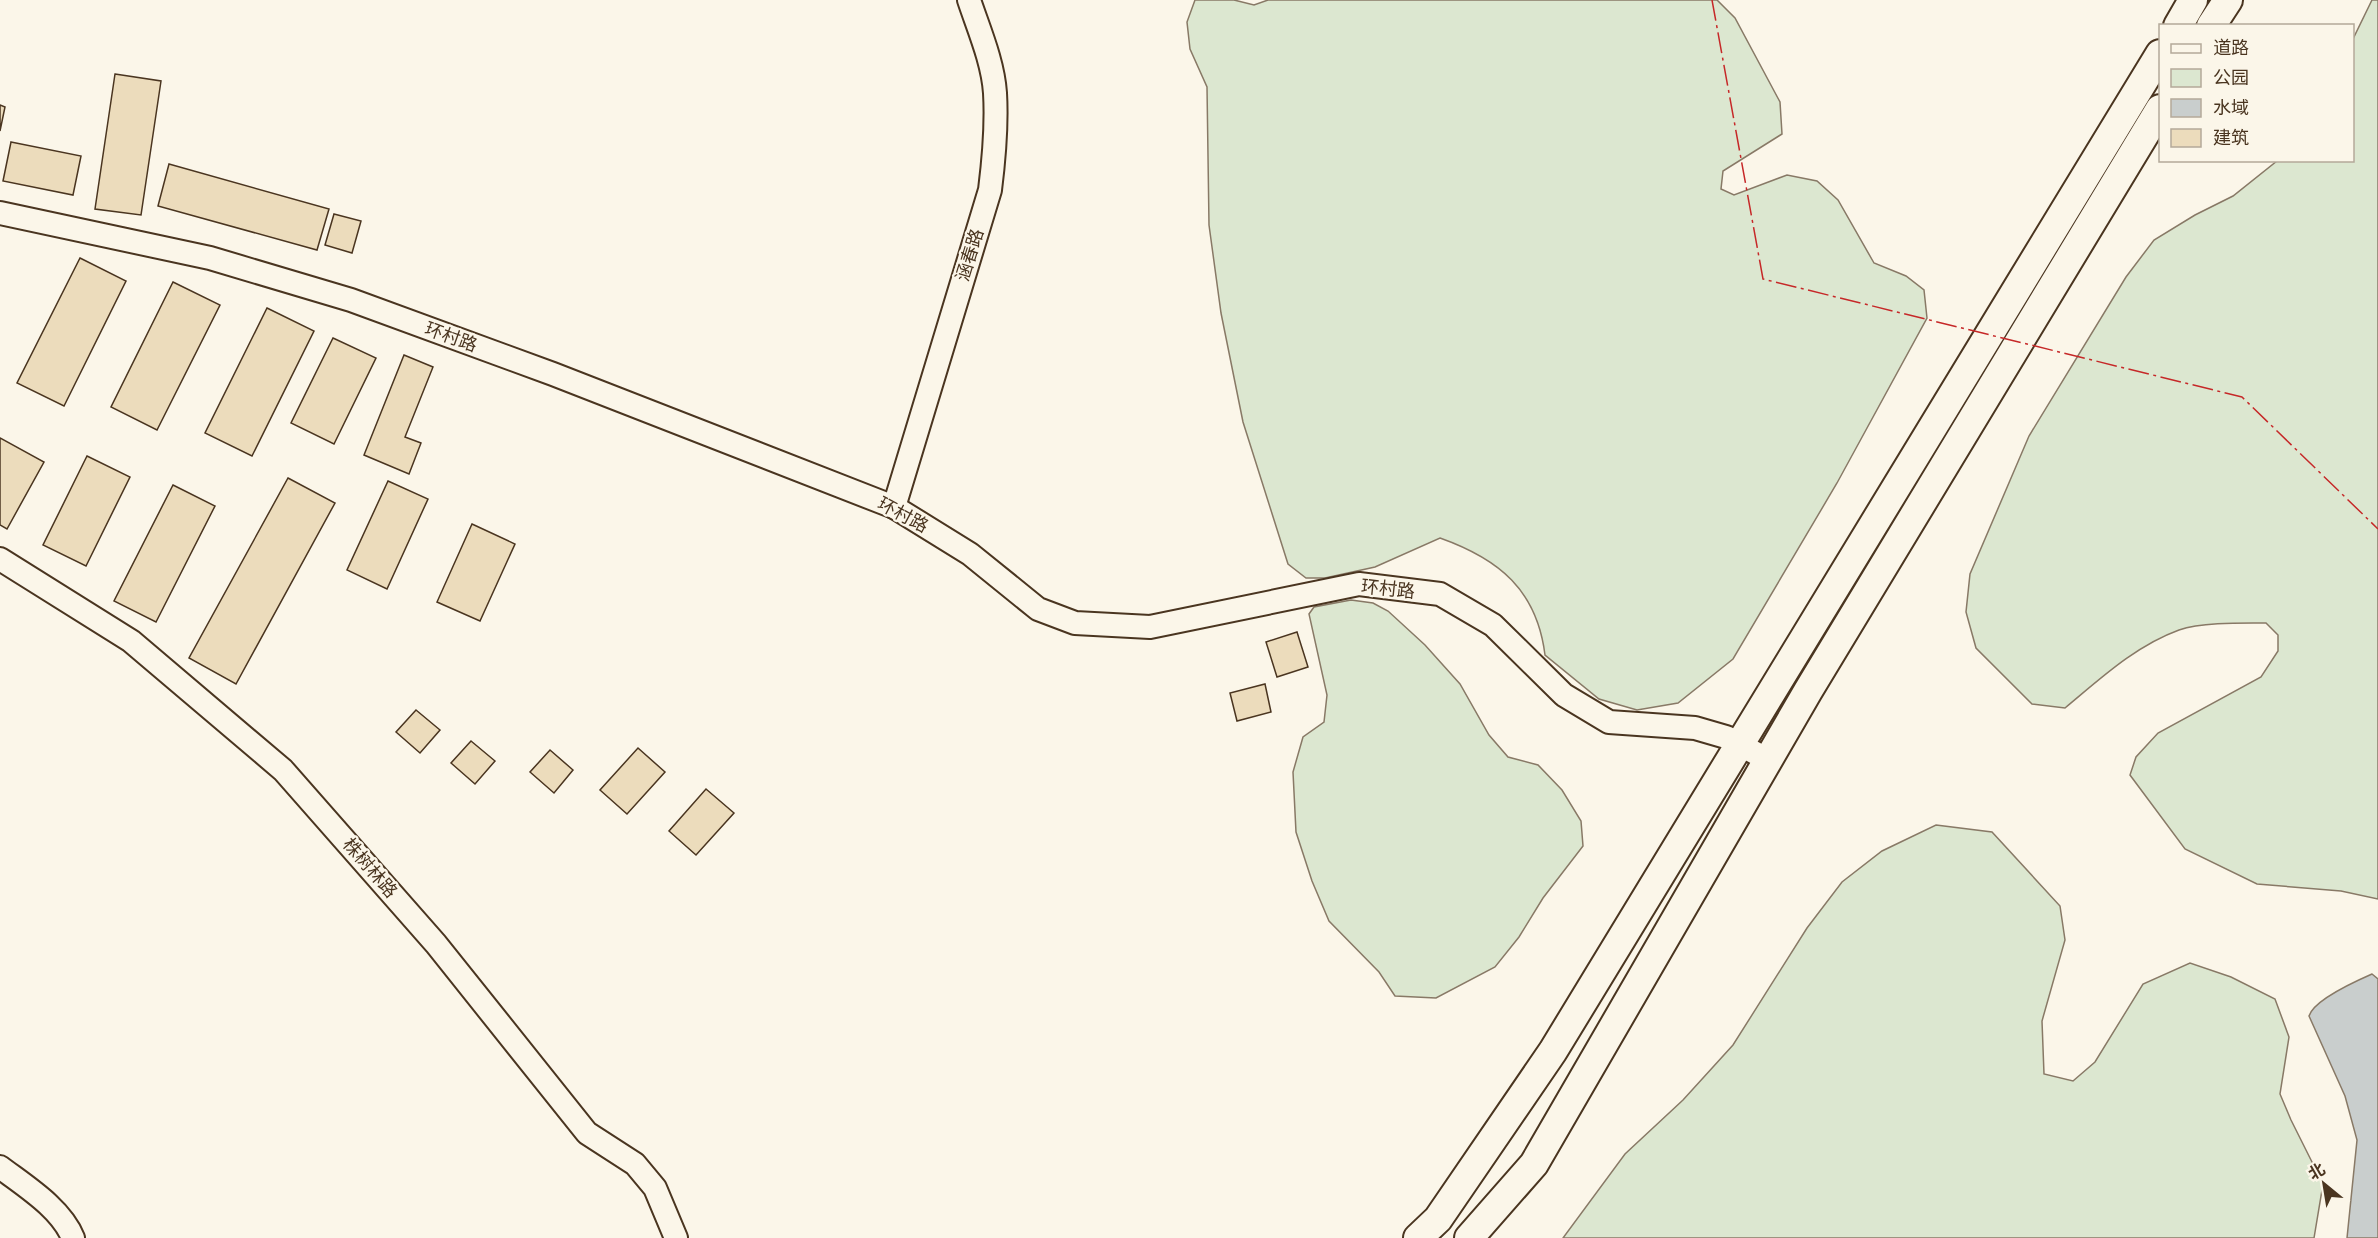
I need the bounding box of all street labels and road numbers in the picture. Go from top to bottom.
street label: 涵春路 [952,226,987,284]
street label: 环村路 [422,317,480,356]
street label: 环村路 [874,493,932,537]
street label: 环村路 [1360,575,1416,602]
street label: 株树林路 [339,834,402,902]

